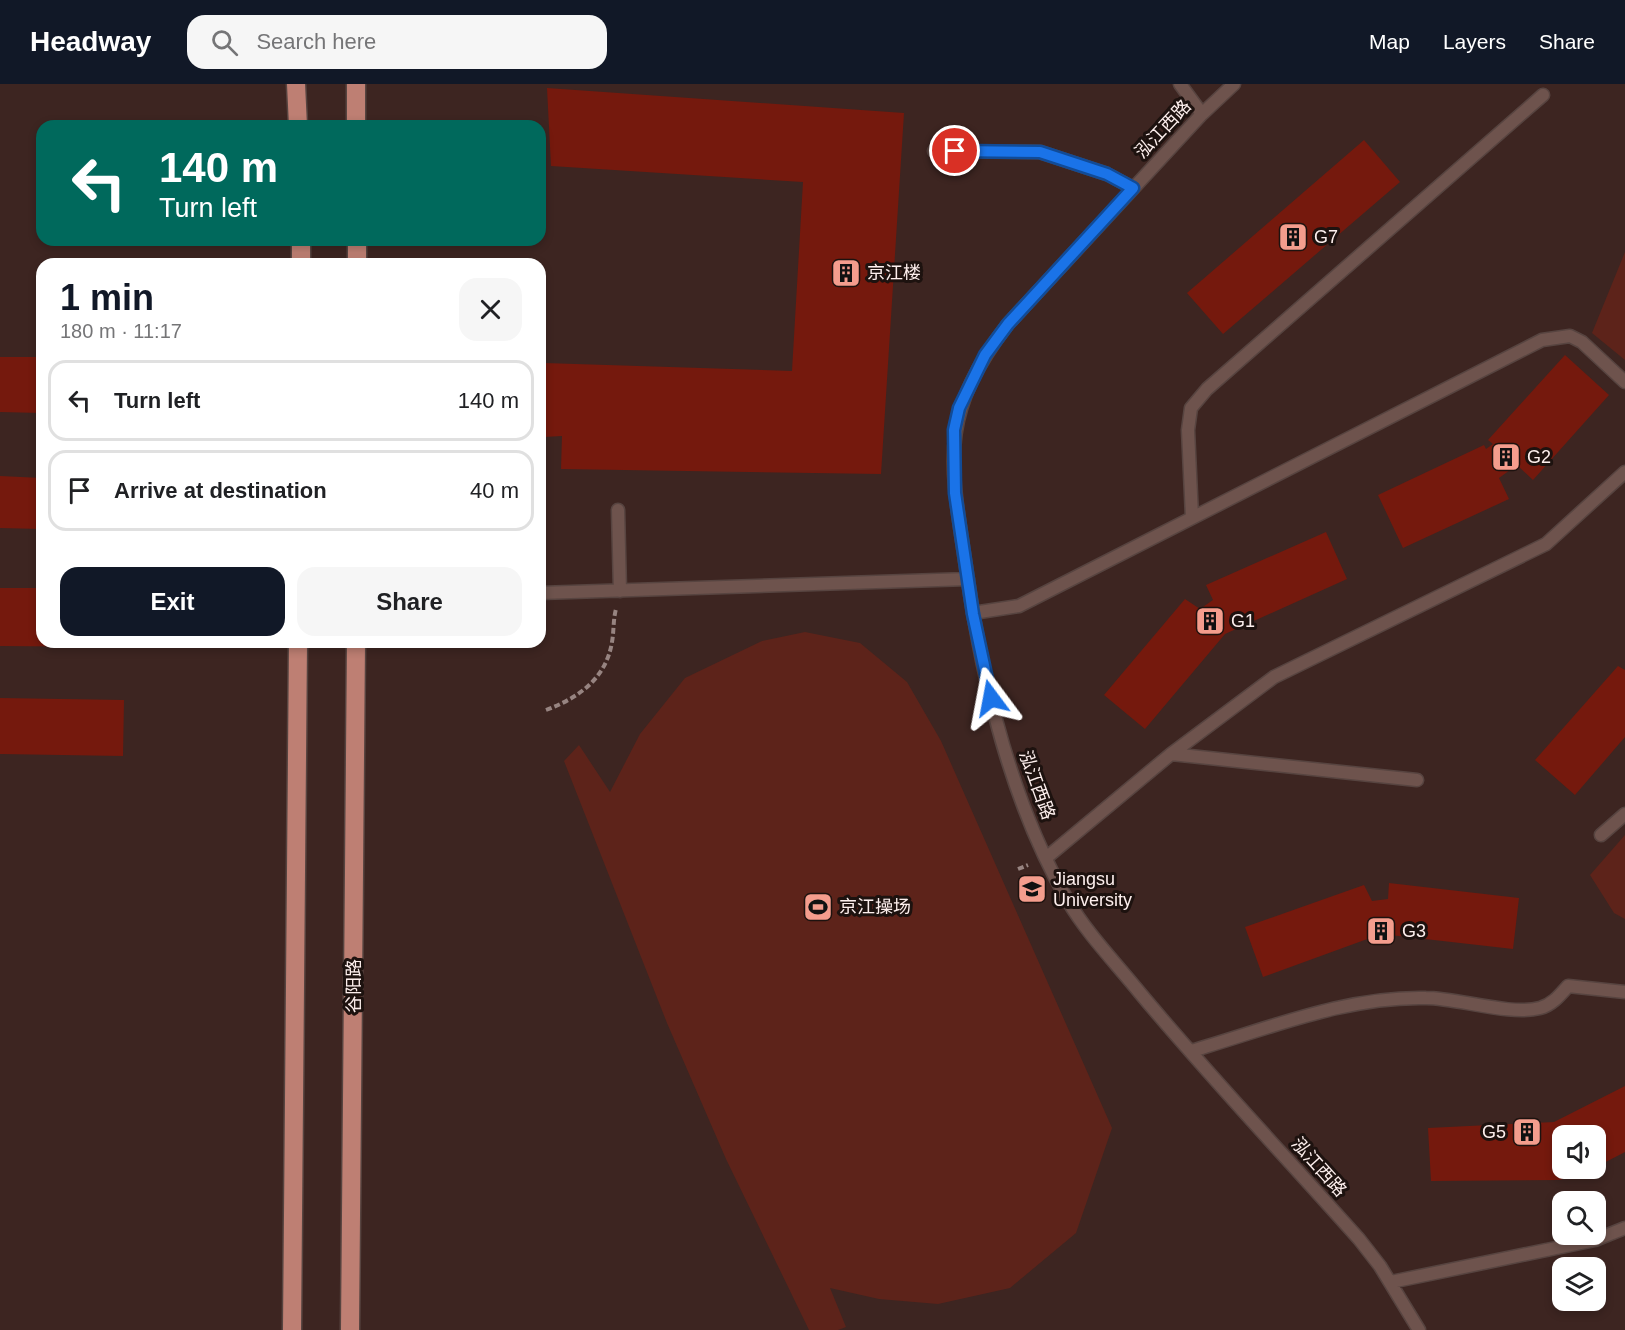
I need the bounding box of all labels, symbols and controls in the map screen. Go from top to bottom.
search box [187,15,607,69]
text: Headway [30,26,151,57]
icon: search [208,26,241,59]
text: Search here [256,29,376,54]
text: Map [1369,30,1410,53]
text: Layers [1443,30,1506,53]
text: Share [1539,30,1595,53]
street label: 泓江西路 [1131,96,1195,162]
pin [929,125,980,176]
icon: arrive [938,134,971,167]
icon: left [60,144,138,222]
text: 140 m [159,144,278,191]
text: Turn left [159,193,257,223]
building icon: G7 [1277,221,1309,253]
place label: G7 [1314,227,1338,247]
building icon: 京江楼 [830,257,862,289]
place label: 京江楼 [867,263,921,283]
text: 1 min [60,277,154,318]
button: close [459,278,522,341]
text: 180 m · 11:17 [60,320,182,342]
icon: left [63,384,96,417]
text: Turn left [114,388,200,413]
text: 140 m [458,388,519,413]
building icon: G2 [1490,441,1522,473]
place label: G2 [1527,447,1551,467]
icon: arrive [63,474,96,507]
text: Arrive at destination [114,478,327,503]
text: 40 m [470,478,519,503]
button: Exit [60,567,285,636]
button: Share [297,567,522,636]
building icon: G1 [1194,605,1226,637]
place label: G1 [1231,611,1255,631]
position arrow [959,666,1023,730]
street label: 泓江西路 [1015,748,1059,822]
place label: Jiangsu University [1053,869,1132,910]
school or university icon: Jiangsu University [1016,873,1048,905]
sports icon: 京江操场 [802,891,834,923]
place label: 京江操场 [839,897,911,917]
building icon: G3 [1365,915,1397,947]
place label: G3 [1402,921,1426,941]
street label: 谷阳路 [344,959,364,1013]
building icon: G5 [1511,1116,1543,1148]
place label: G5 [1482,1122,1506,1142]
map controls [1552,1125,1606,1311]
button: sound [1552,1125,1606,1179]
street label: 泓江西路 [1287,1134,1351,1200]
button: search [1552,1191,1606,1245]
button: layers [1552,1257,1606,1311]

